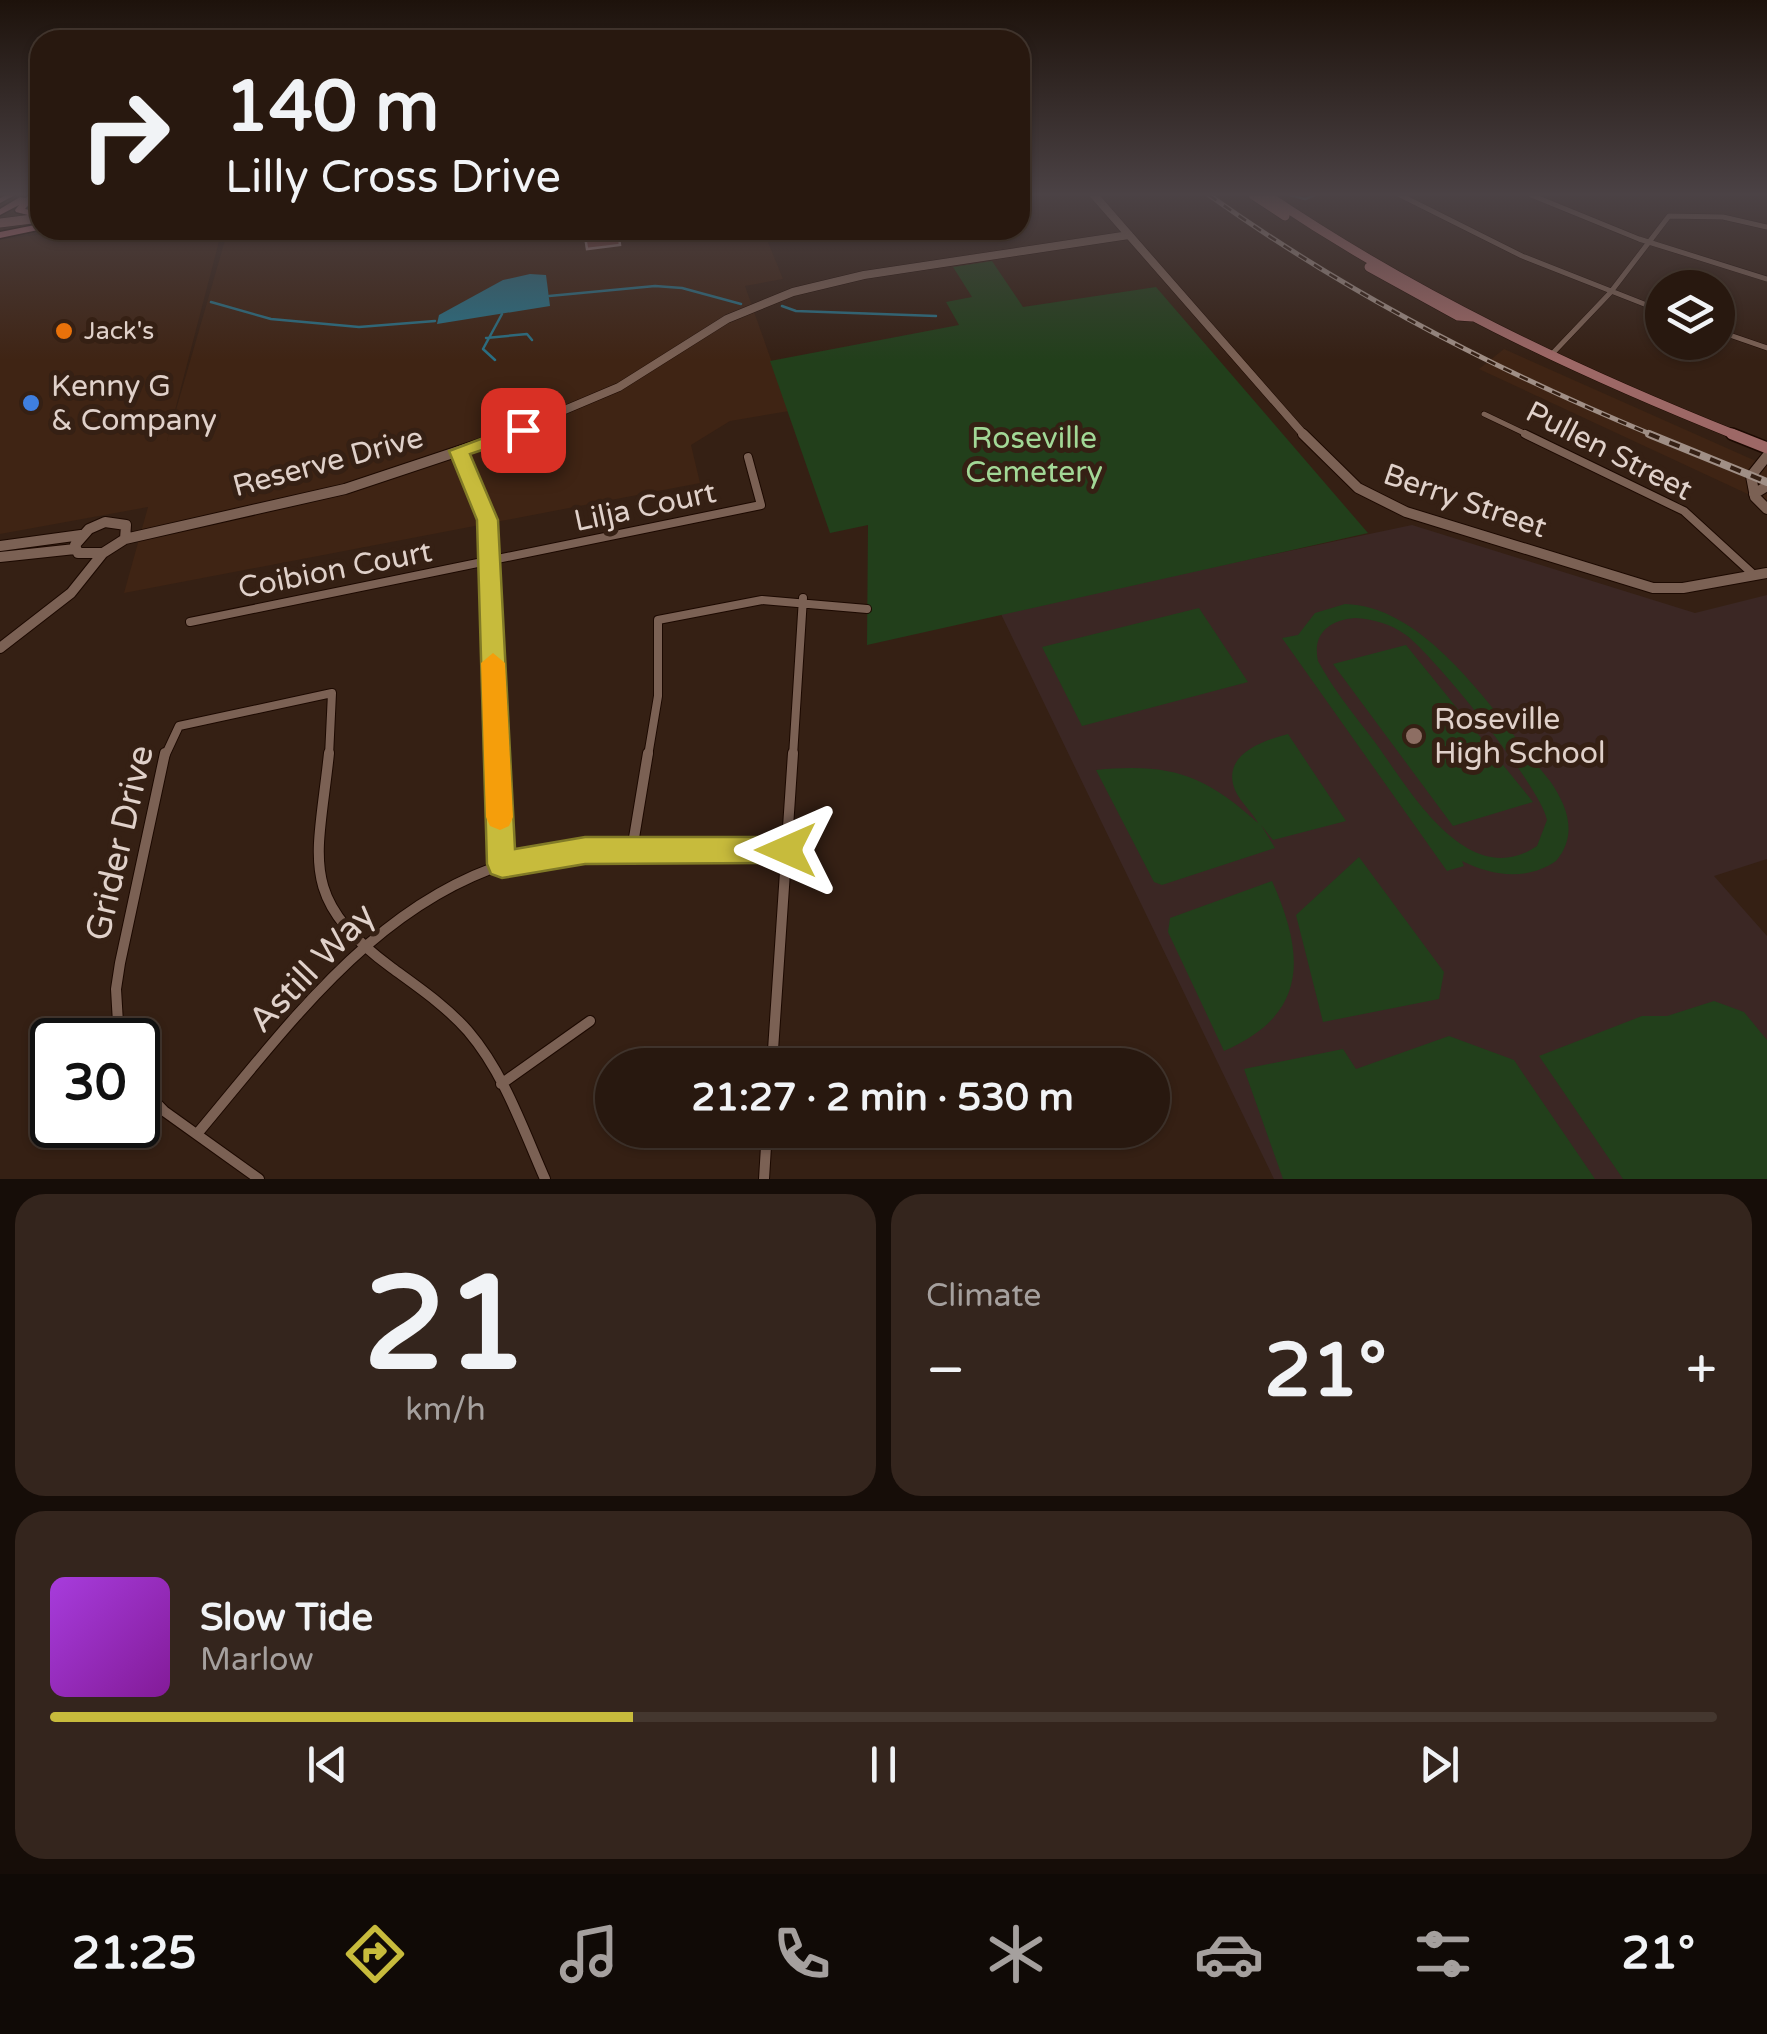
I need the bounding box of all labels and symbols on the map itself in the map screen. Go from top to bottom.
place label: Jack's [84,316,154,346]
marker: Jack's [53,320,75,342]
place label: Kenny G & Company [51,368,217,439]
pin [481,388,566,473]
marker: Kenny G & Company [20,392,42,414]
street label: Pullen Street [1520,393,1698,509]
street label: Reserve Drive [229,419,427,505]
park label: Roseville Cemetery [965,420,1103,491]
street label: Berry Street [1378,456,1552,546]
street label: Lilja Court [571,474,719,540]
street label: Coibion Court [235,533,435,607]
place label: Roseville High School [1434,701,1606,772]
marker: Roseville High School [1403,725,1425,747]
street label: Grider Drive [77,741,163,945]
position arrow [734,798,838,902]
street label: Astill Way [240,895,384,1041]
speed limit sign: 30 [30,1018,160,1148]

